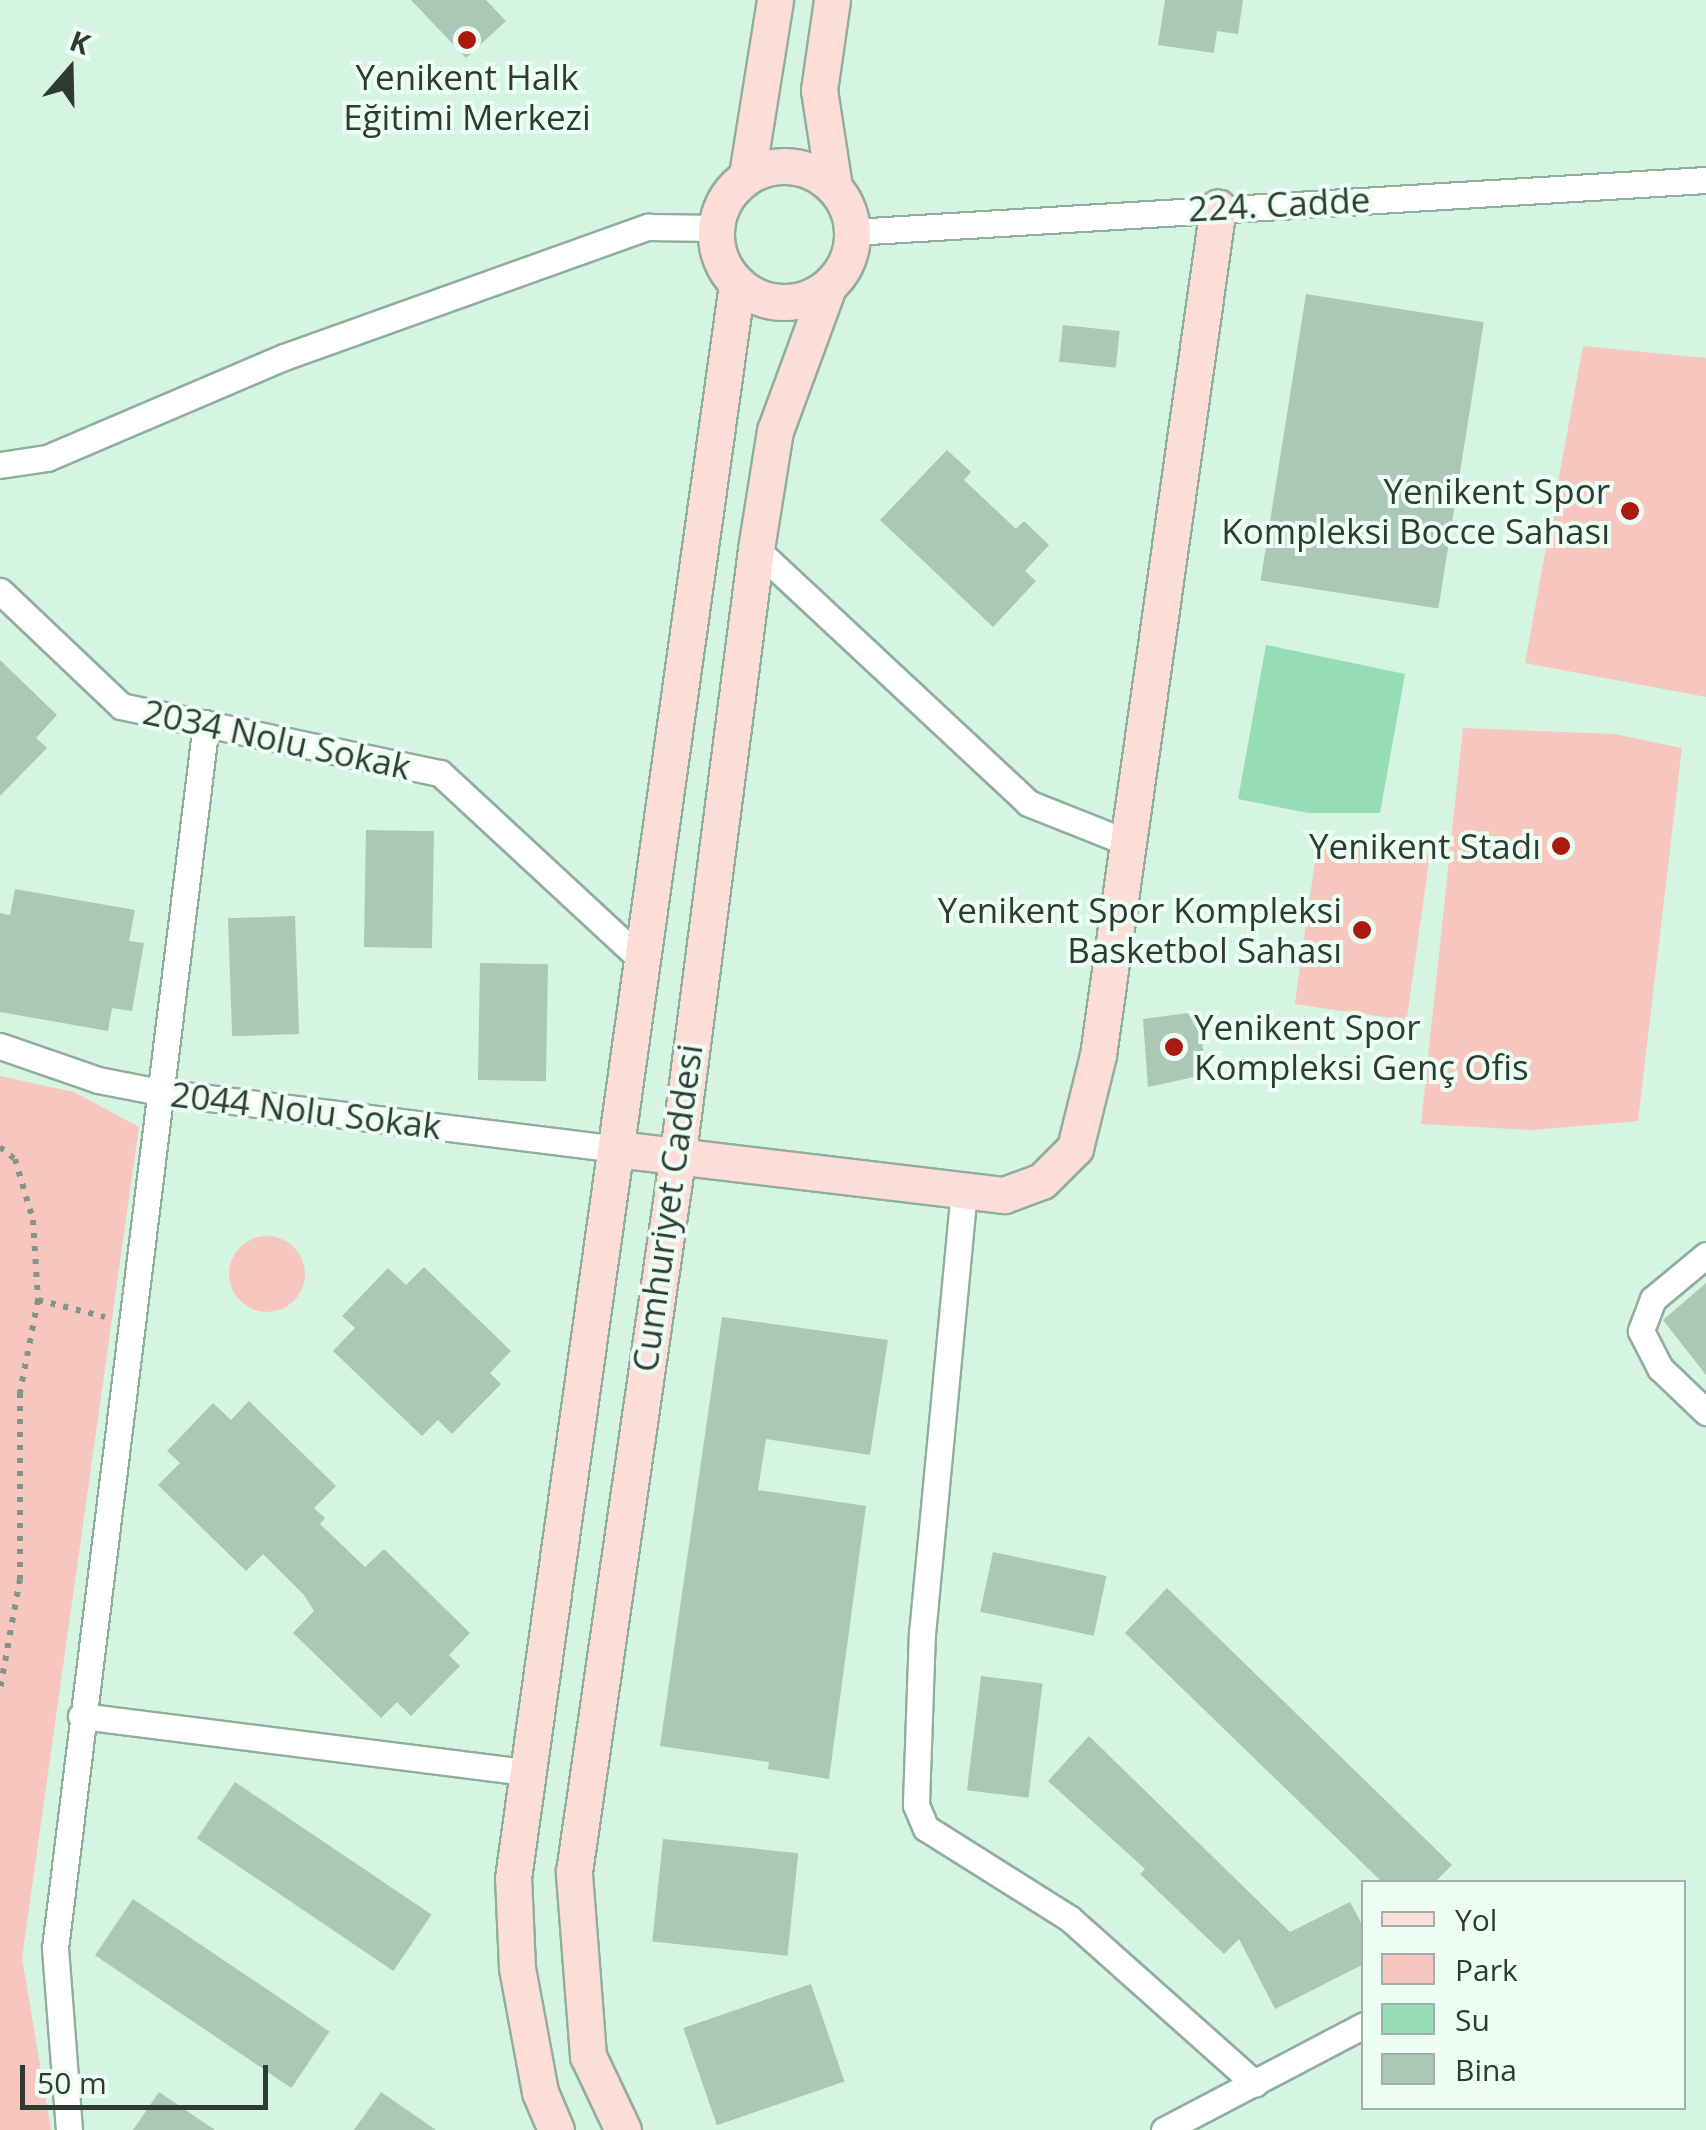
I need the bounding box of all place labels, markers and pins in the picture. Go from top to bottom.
marker: Yenikent Halk Eğitimi Merkezi [456,29,478,51]
place label: Yenikent Halk Eğitimi Merkezi [343,56,591,138]
place label: Yenikent Spor Kompleksi Bocce Sahası [1221,470,1610,552]
marker: Yenikent Spor Kompleksi Bocce Sahası [1619,500,1641,522]
place label: Yenikent Stadı [1309,825,1541,867]
marker: Yenikent Stadı [1550,835,1572,857]
place label: Yenikent Spor Kompleksi Basketbol Sahası [938,889,1342,971]
marker: Yenikent Spor Kompleksi Basketbol Sahası [1351,919,1373,941]
place label: Yenikent Spor Kompleksi Genç Ofis [1194,1006,1529,1088]
marker: Yenikent Spor Kompleksi Genç Ofis [1163,1036,1185,1058]

